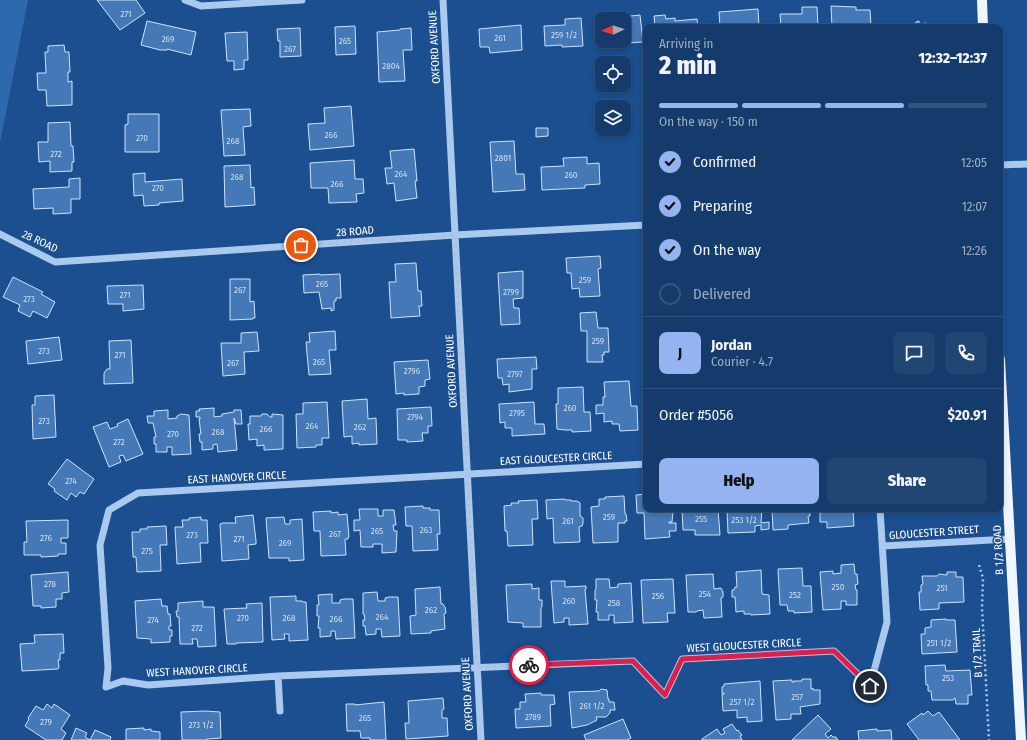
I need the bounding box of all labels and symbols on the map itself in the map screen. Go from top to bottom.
house number: 271 [121,9,131,19]
street label: OXFORD AVENUE [426,10,443,84]
north arrow [595,12,631,48]
house number: 259 1/2 [551,30,577,40]
house number: 261 [494,33,506,43]
house number: 269 [162,34,174,44]
house number: 265 [339,36,351,46]
house number: 267 [284,44,296,54]
house number: 2804 [382,61,400,71]
house number: 266 [325,130,338,140]
house number: 270 [136,133,148,143]
house number: 268 [227,136,240,146]
house number: 272 [50,149,62,159]
house number: 2801 [495,153,511,163]
house number: 264 [395,169,408,179]
house number: 260 [564,170,578,180]
house number: 268 [231,172,244,182]
house number: 266 [331,179,344,189]
house number: 270 [152,183,164,193]
street label: 28 ROAD [336,224,374,239]
street label: 28 ROAD [20,228,60,255]
pin [284,228,318,262]
house number: 259 [579,275,591,285]
house number: 265 [316,279,328,289]
house number: 267 [234,285,246,295]
house number: 2799 [503,287,519,297]
house number: 271 [120,290,130,300]
house number: 273 [23,294,35,304]
street label: OXFORD AVENUE [443,334,460,408]
house number: 259 [592,336,604,346]
house number: 273 [38,346,50,356]
house number: 271 [115,350,125,360]
house number: 265 [313,357,325,367]
house number: 267 [227,358,239,368]
house number: 2796 [404,366,421,376]
house number: 2797 [507,369,523,379]
house number: 260 [563,403,577,413]
house number: 2795 [509,408,525,418]
house number: 2794 [407,412,424,422]
house number: 273 [38,416,50,426]
house number: 264 [306,421,319,431]
house number: 262 [354,422,366,432]
house number: 266 [260,424,273,434]
house number: 268 [212,427,225,437]
house number: 270 [167,429,179,439]
house number: 272 [113,437,125,447]
street label: EAST GLOUCESTER CIRCLE [499,449,613,468]
street label: EAST HANOVER CIRCLE [187,468,287,487]
house number: 274 [65,476,77,486]
house number: 259 [603,512,615,522]
house number: 255 [695,514,707,524]
house number: 253 1/2 [731,515,757,525]
house number: 261 [562,516,574,526]
street label: GLOUCESTER STREET [888,523,981,542]
house number: 263 [420,525,432,535]
street label: B 1/2 ROAD [991,525,1006,575]
house number: 265 [371,526,383,536]
house number: 267 [329,529,341,539]
house number: 273 [186,530,198,540]
house number: 276 [40,533,52,543]
house number: 271 [234,534,244,544]
house number: 269 [279,538,291,548]
house number: 275 [141,546,153,556]
house number: 278 [44,579,56,589]
house number: 250 [832,582,845,592]
house number: 251 [936,583,948,593]
house number: 254 [699,589,712,599]
house number: 252 [789,590,801,600]
house number: 256 [652,591,665,601]
house number: 260 [562,596,576,606]
house number: 258 [608,598,621,608]
house number: 262 [425,605,437,615]
house number: 264 [376,612,389,622]
house number: 270 [237,613,249,623]
house number: 268 [283,613,296,623]
house number: 266 [330,614,343,624]
house number: 274 [147,615,159,625]
house number: 272 [191,623,203,633]
street label: B 1/2 TRAIL [970,628,985,678]
street label: WEST GLOUCESTER CIRCLE [686,636,802,655]
house number: 251 1/2 [927,638,951,648]
courier [509,645,549,685]
street label: OXFORD AVENUE [459,657,476,731]
street label: WEST HANOVER CIRCLE [146,661,248,680]
pin [853,669,887,703]
house number: 253 [942,673,954,683]
house number: 257 [791,692,803,702]
house number: 257 1/2 [729,697,755,707]
house number: 261 1/2 [580,701,605,711]
house number: 2789 [525,712,541,722]
house number: 265 [359,713,371,723]
house number: 279 [40,717,52,727]
house number: 273 1/2 [189,720,214,730]

